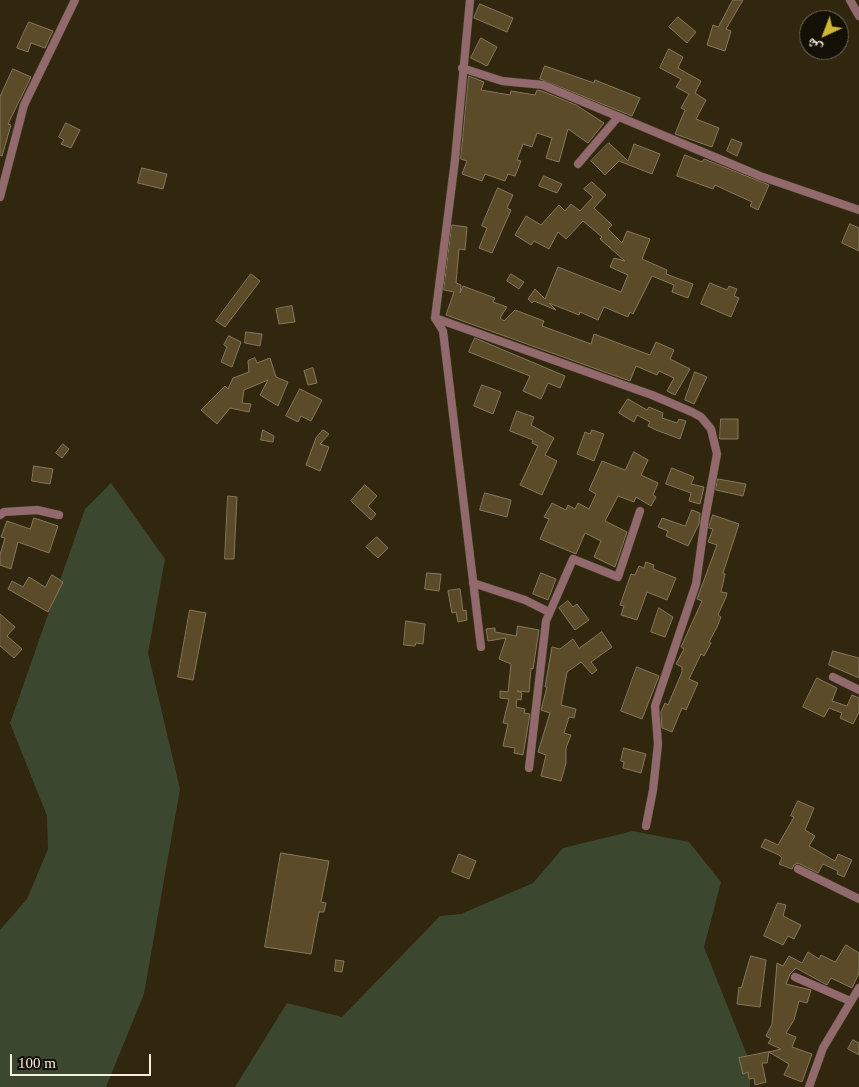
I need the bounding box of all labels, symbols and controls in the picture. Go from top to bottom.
north arrow [799,10,849,60]
text: ش [804,35,825,56]
scale bar [12,1044,154,1076]
text: 100 m [18,1055,56,1071]

